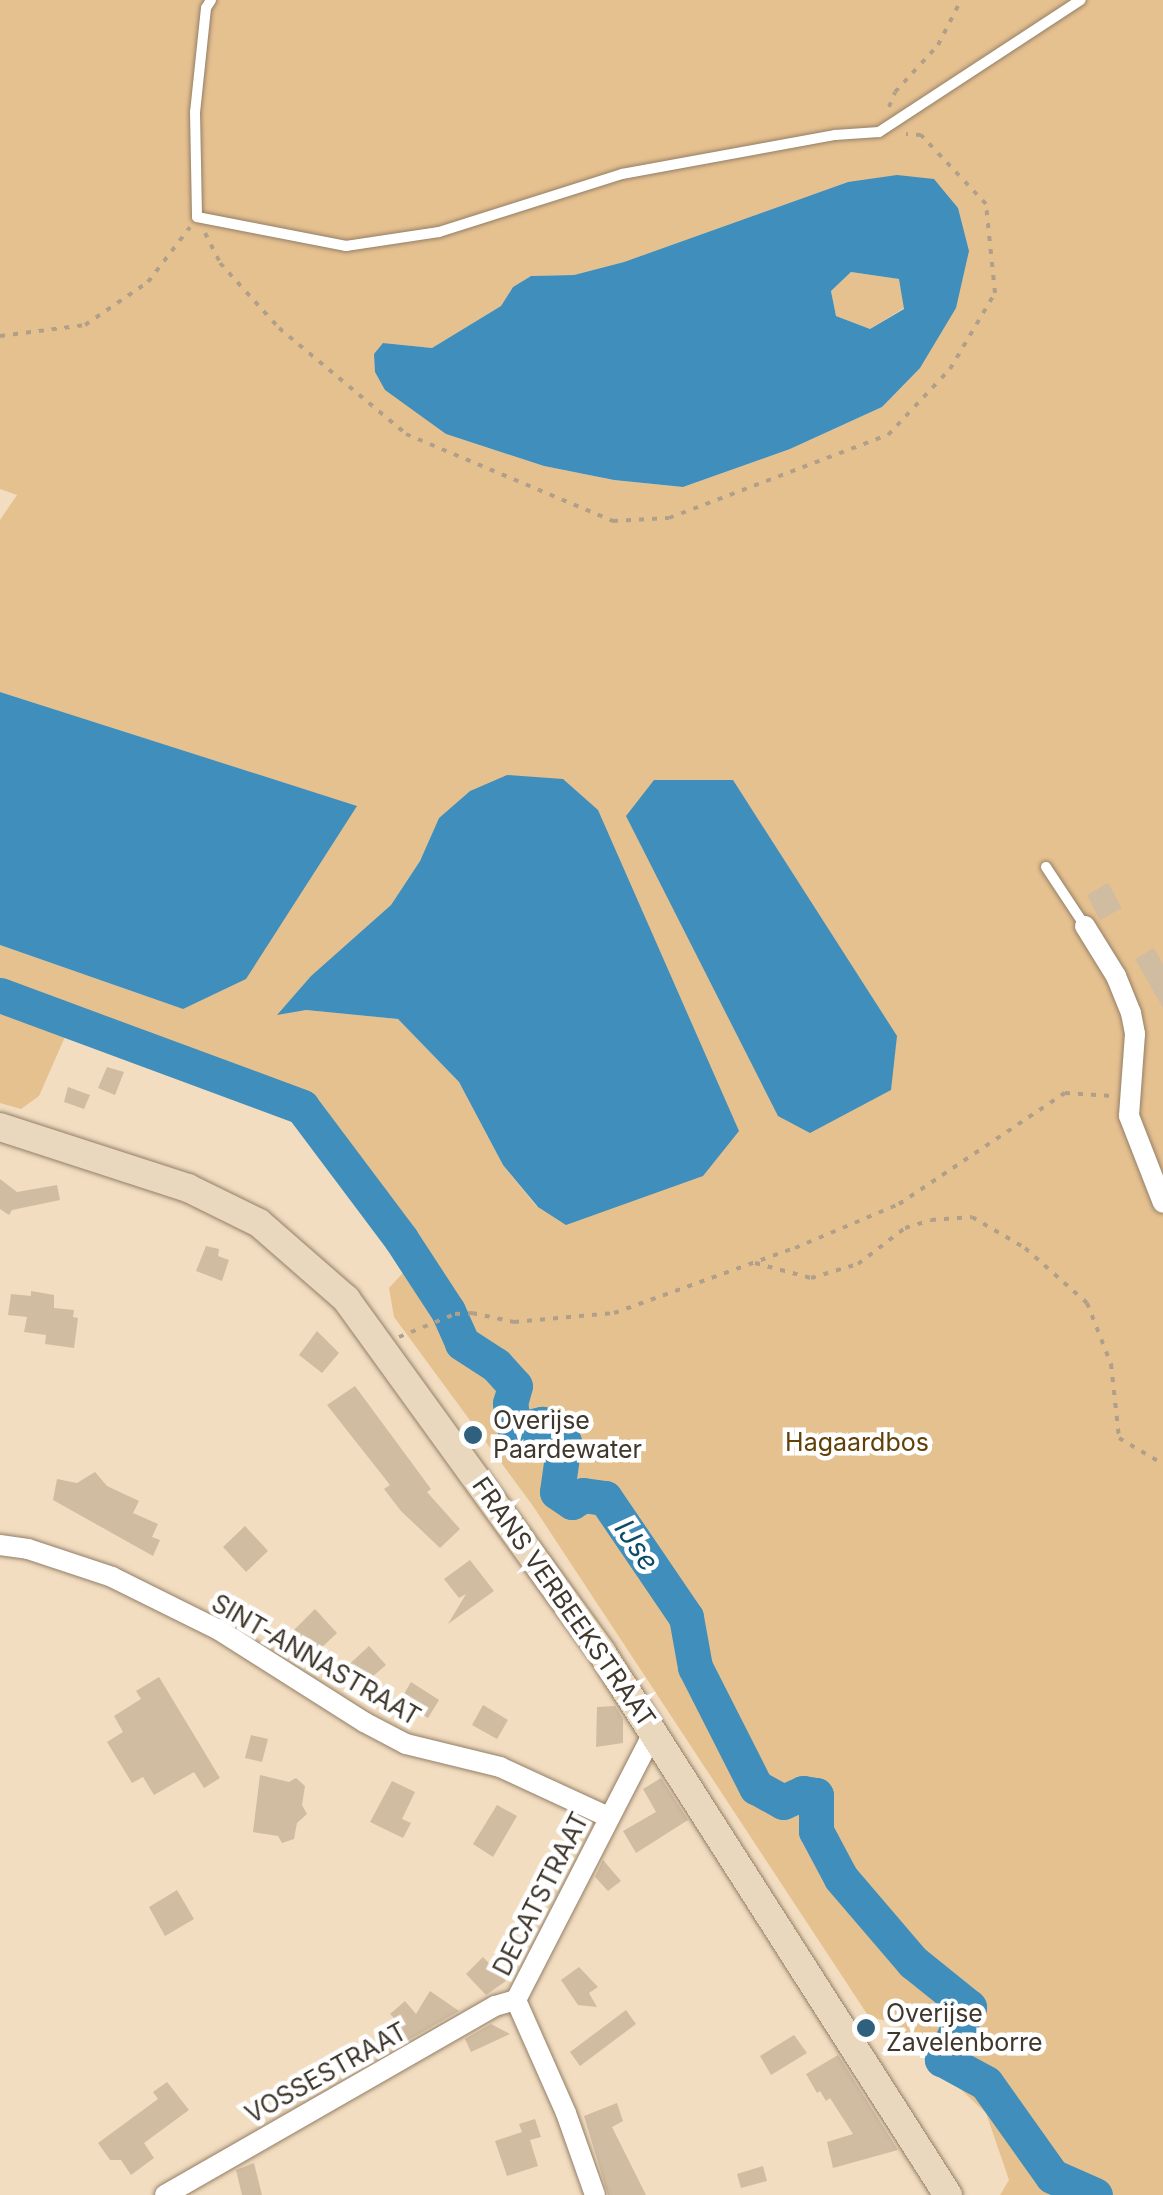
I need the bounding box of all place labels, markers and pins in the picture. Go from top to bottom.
place label: Overijse Paardewater [493,1406,642,1465]
marker: Overijse Paardewater [462,1424,484,1446]
place label: Overijse Zavelenborre [886,1999,1043,2058]
marker: Overijse Zavelenborre [855,2017,877,2039]

